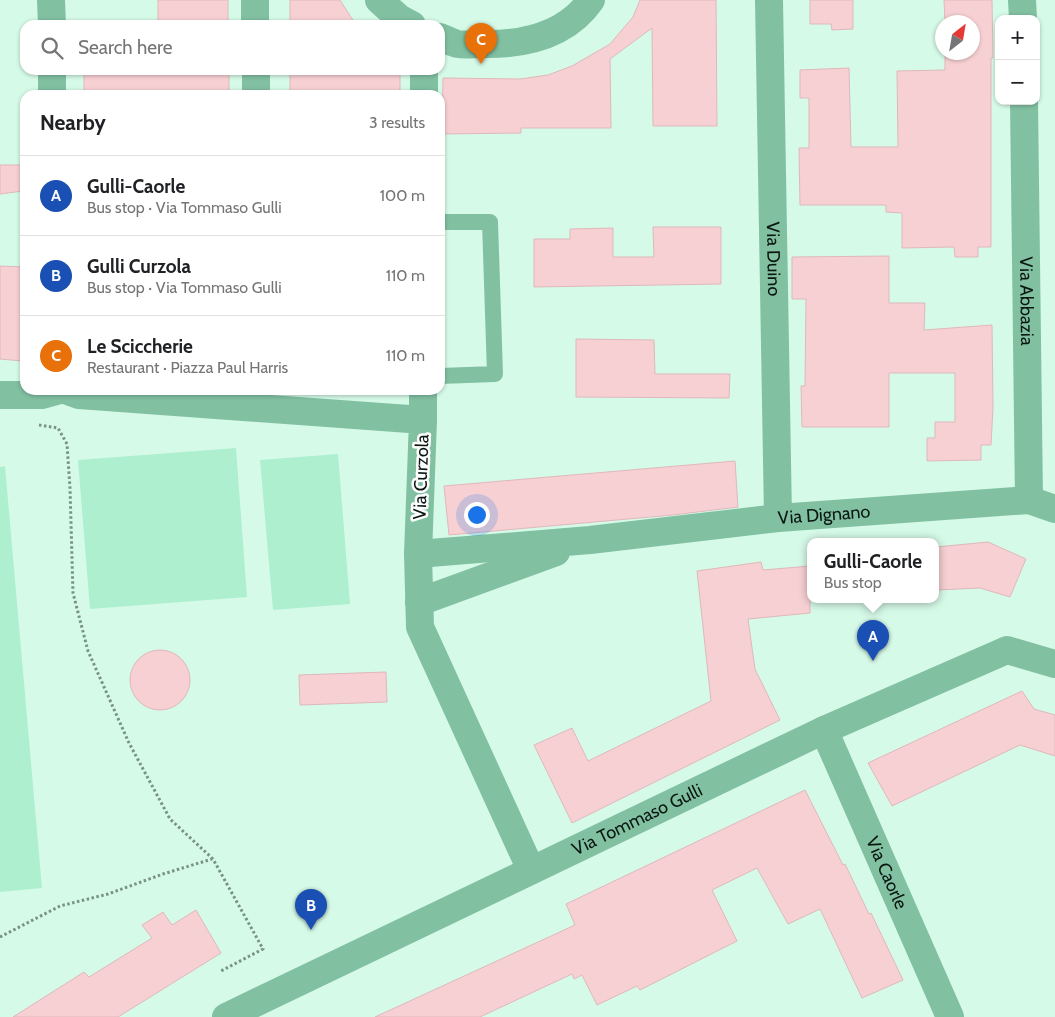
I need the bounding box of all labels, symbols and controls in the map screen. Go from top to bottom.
north arrow [935,15,980,60]
map controls [995,15,1040,105]
button: + [995,15,1040,60]
search box [20,20,445,75]
pin: C [465,23,497,64]
icon: search [38,34,66,62]
text: Search here [78,36,172,59]
button: − [995,60,1040,105]
text: Nearby [40,110,106,135]
text: 3 results [369,113,425,132]
text: Gulli-Caorle [87,175,185,198]
text: A [51,186,61,205]
text: 100 m [380,186,425,205]
text: Bus stop · Via Tommaso Gulli [87,198,282,217]
street label: Via Duino [762,222,785,297]
text: Gulli Curzola [87,255,191,278]
street label: Via Abbazia [1015,256,1038,346]
text: B [51,266,61,285]
text: 110 m [386,266,425,285]
text: Bus stop · Via Tommaso Gulli [87,278,282,297]
text: Le Sciccherie [87,335,193,358]
text: C [51,346,61,365]
text: 110 m [386,346,425,365]
text: Restaurant · Piazza Paul Harris [87,358,288,377]
street label: Via Curzola [409,434,433,520]
street label: Via Dignano [777,500,871,529]
your location [464,502,490,528]
popup [807,538,939,603]
text: Gulli-Caorle [824,550,922,573]
text: Bus stop [824,573,882,592]
pin: A [857,620,889,661]
street label: Via Tommaso Gulli [568,779,706,860]
street label: Via Caorle [861,833,912,913]
pin: B [295,889,327,930]

